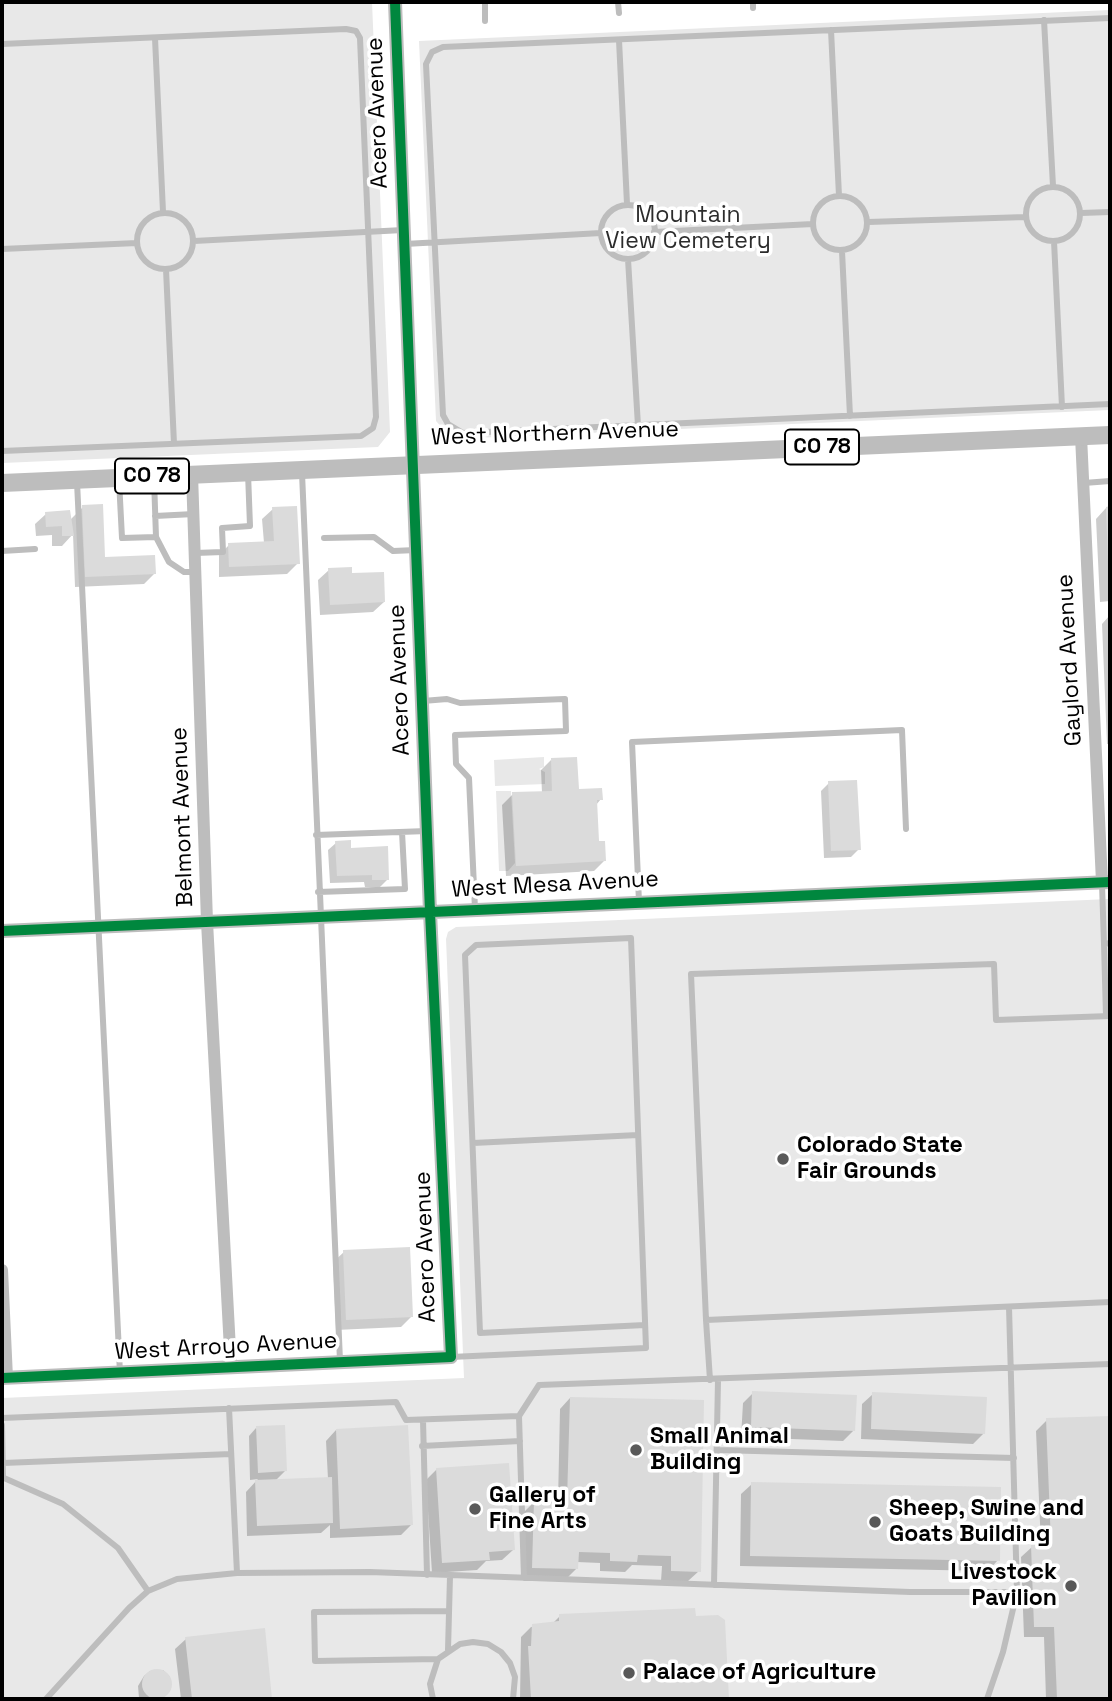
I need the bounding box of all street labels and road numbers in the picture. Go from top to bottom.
street label: Acero Avenue [362,37,394,189]
street label: West Northern Avenue [431,416,679,452]
road number: CO 78 [785,430,859,464]
road number: CO 78 [115,458,189,494]
street label: Gaylord Avenue [1052,573,1088,747]
street label: Acero Avenue [384,604,416,756]
street label: Belmont Avenue [166,727,200,907]
street label: West Mesa Avenue [451,866,659,904]
street label: Acero Avenue [410,1171,442,1323]
street label: West Arroyo Avenue [114,1327,338,1367]

